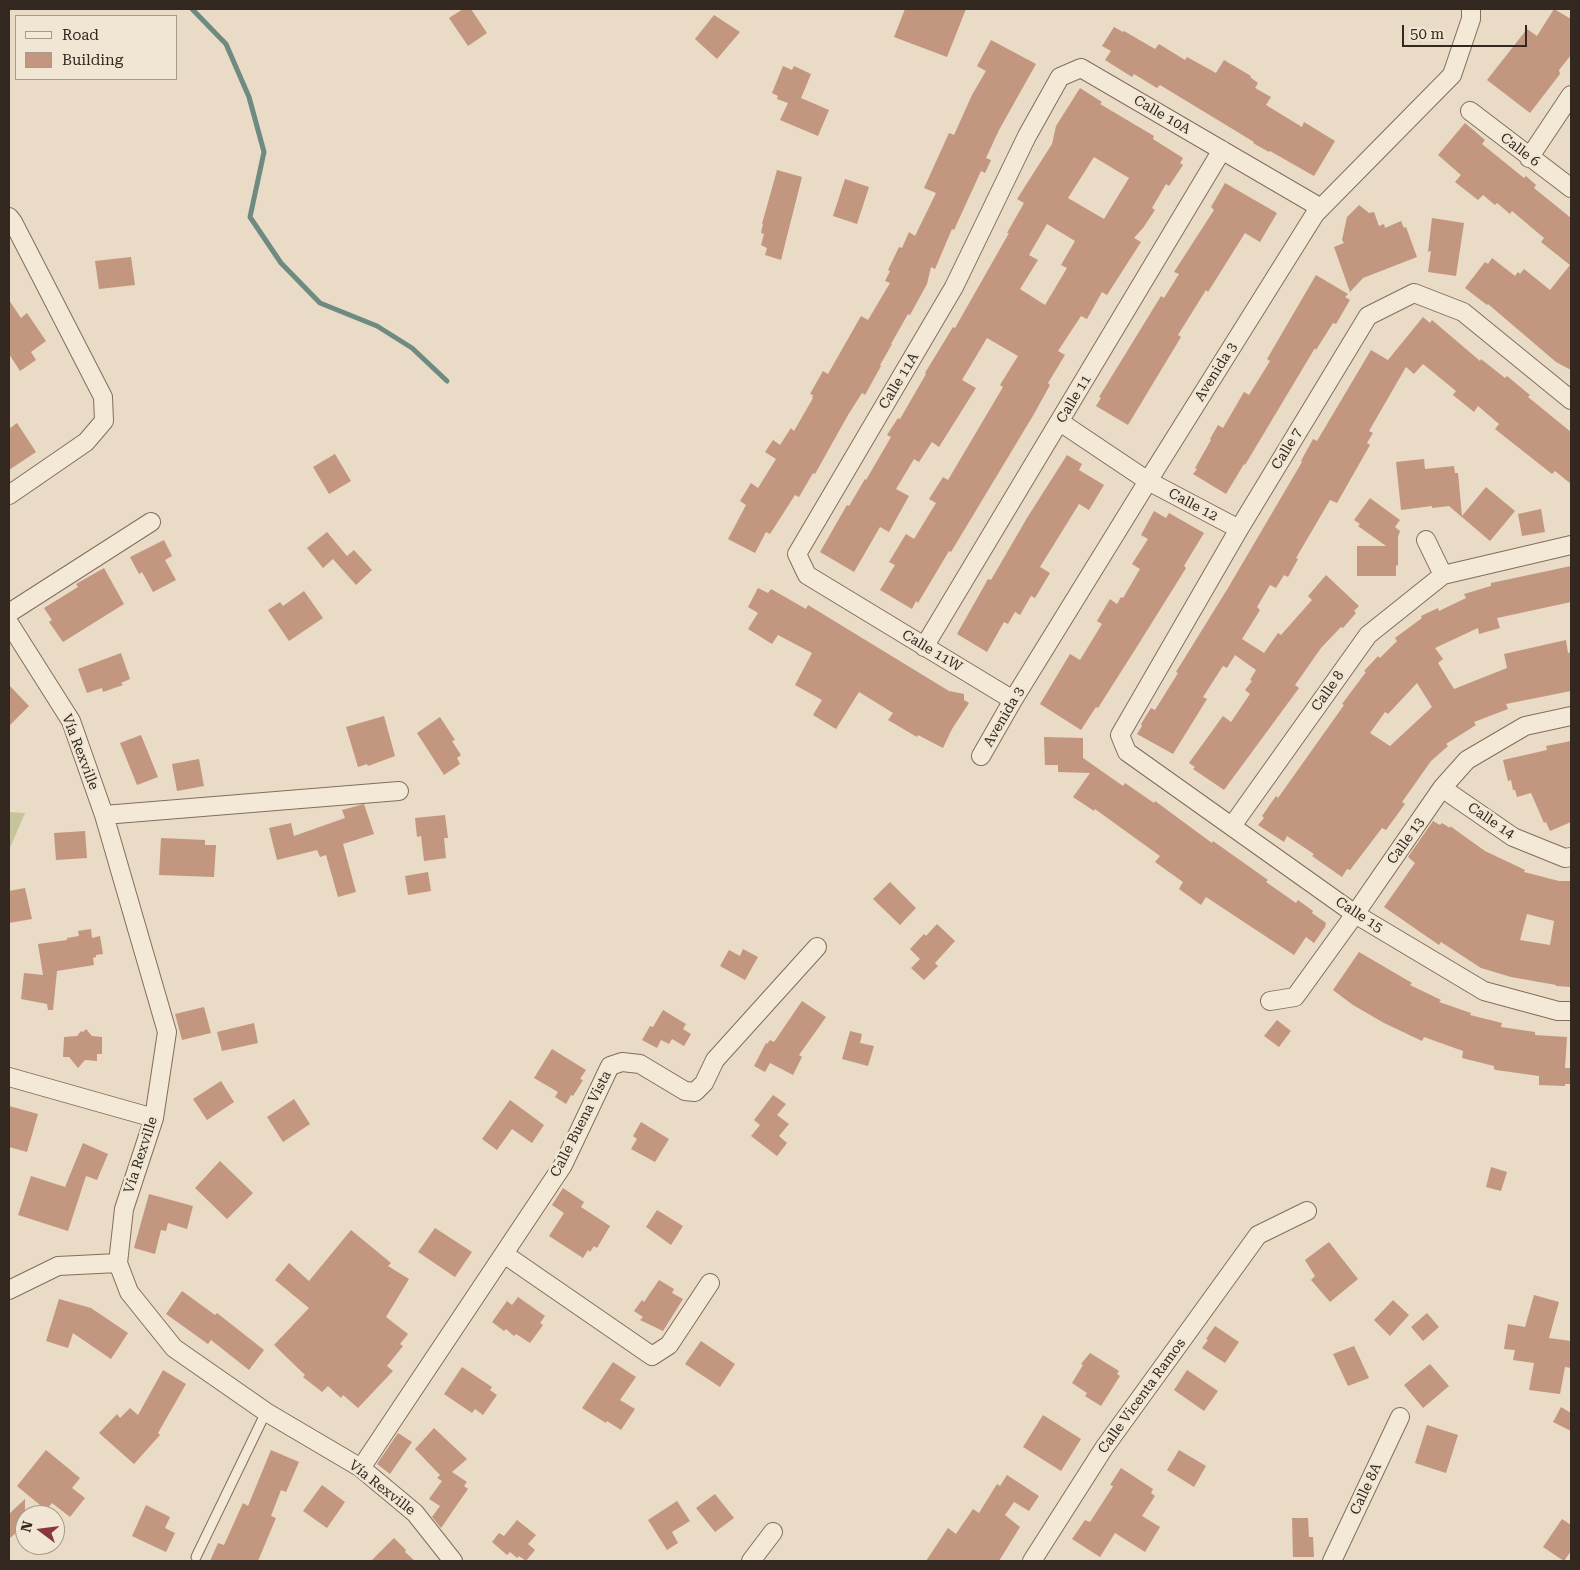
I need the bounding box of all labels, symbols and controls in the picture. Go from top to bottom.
legend [15,15,178,80]
scale bar [1405,15,1530,47]
text: 50 m [1410,25,1444,43]
text: Road [62,26,99,44]
text: Building [62,51,123,69]
street label: Calle 10A [1131,92,1193,138]
street label: Calle 6 [1497,129,1543,171]
street label: Avenida 3 [1191,339,1241,405]
street label: Calle 11A [876,350,922,412]
street label: Calle 11 [1053,372,1095,426]
street label: Calle 7 [1268,425,1306,473]
street label: Calle 12 [1166,485,1220,525]
street label: Calle 11W [899,626,965,676]
street label: Calle 8 [1308,668,1348,714]
street label: Avenida 3 [980,684,1028,750]
street label: Vía Rexville [58,712,102,792]
street label: Calle 14 [1464,799,1518,843]
street label: Calle 13 [1384,814,1428,868]
street label: Calle 15 [1332,893,1386,937]
street label: Calle Buena Vista [547,1068,615,1180]
street label: Vía Rexville [121,1115,161,1195]
street label: Calle Vicenta Ramos [1095,1335,1189,1457]
street label: Vía Rexville [345,1457,419,1519]
street label: Calle 8A [1347,1460,1385,1518]
north arrow [15,1505,65,1555]
text: N [17,1519,36,1534]

